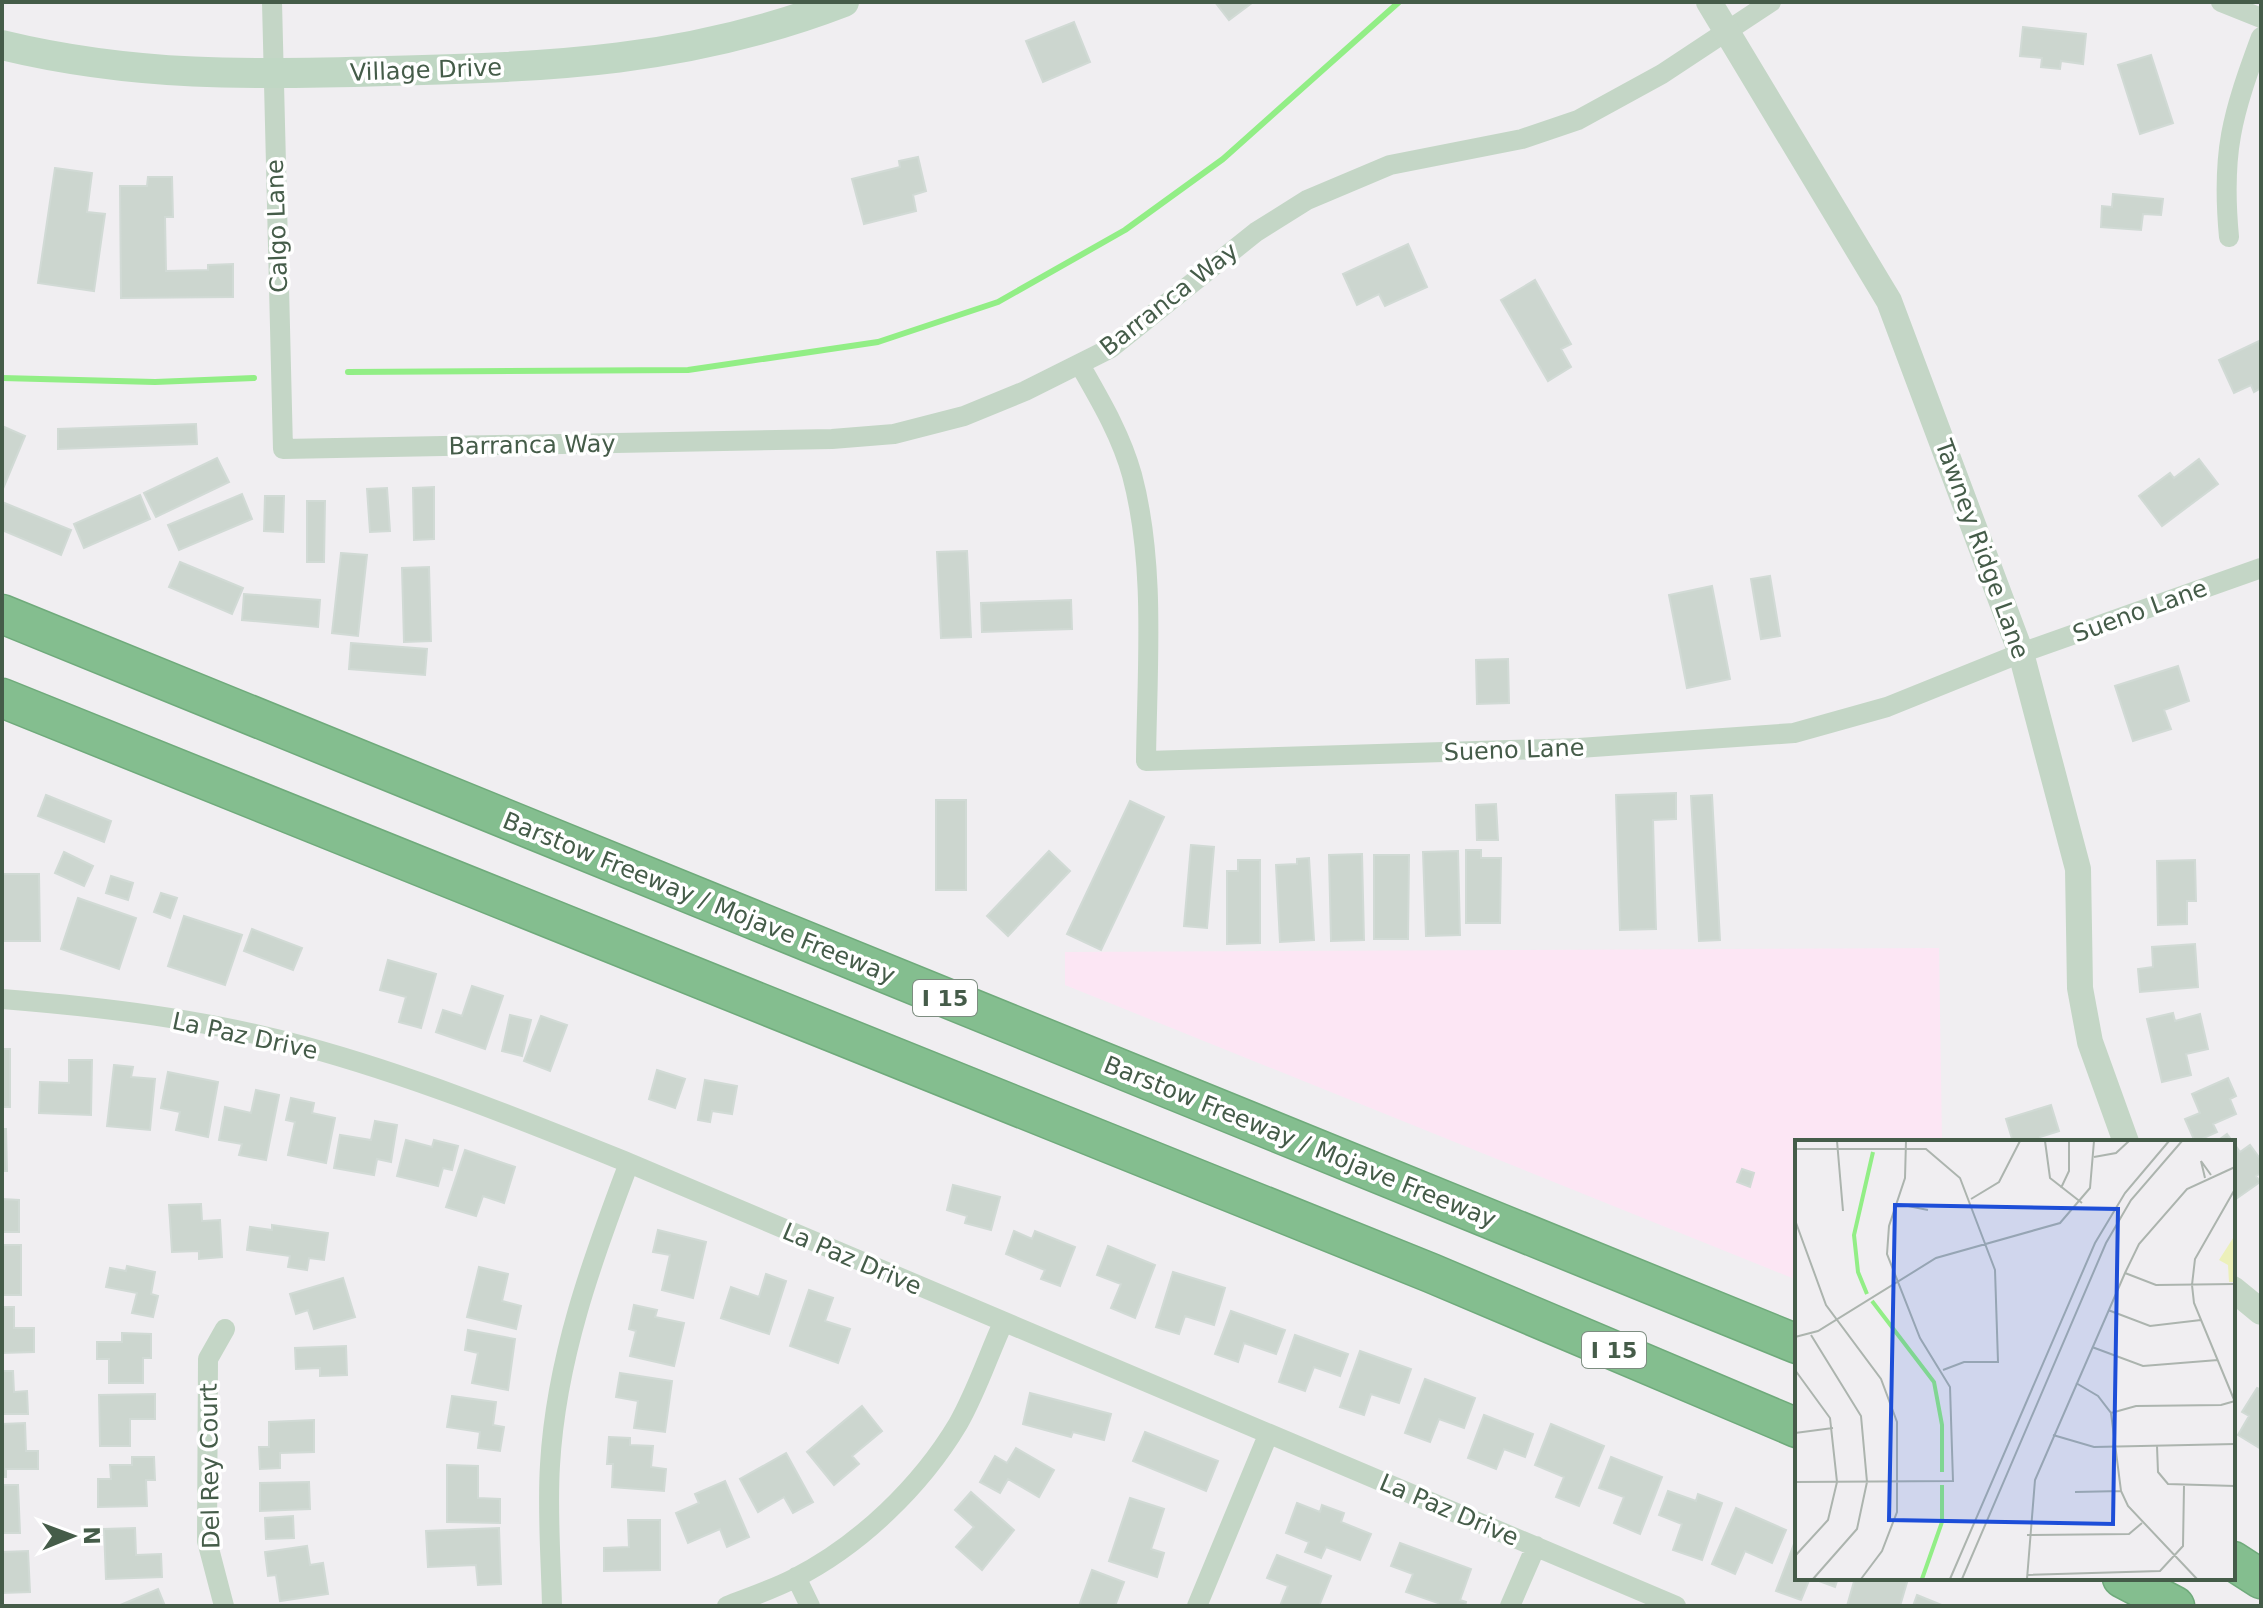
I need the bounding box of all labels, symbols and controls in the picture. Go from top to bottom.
street label: Village Drive [349,53,503,87]
street label: Calgo Lane [261,159,293,293]
street label: Barranca Way [1095,237,1243,361]
street label: Barranca Way [448,430,616,460]
street label: Tawney Ridge Lane [1929,435,2035,662]
street label: Sueno Lane [2069,574,2211,648]
street label: Sueno Lane [1443,734,1585,766]
street label: Barstow Freeway / Mojave Freeway [499,806,899,990]
road number: I 15 [913,980,977,1016]
street label: La Paz Drive [170,1007,320,1065]
street label: Barstow Freeway / Mojave Freeway [1100,1050,1500,1234]
inset map [1795,1140,2235,1580]
street label: La Paz Drive [778,1217,926,1301]
road number: I 15 [1582,1332,1646,1368]
street label: Del Rey Court [195,1383,225,1549]
street label: La Paz Drive [1375,1468,1523,1552]
north arrow [32,1496,112,1576]
text: N [79,1526,104,1545]

